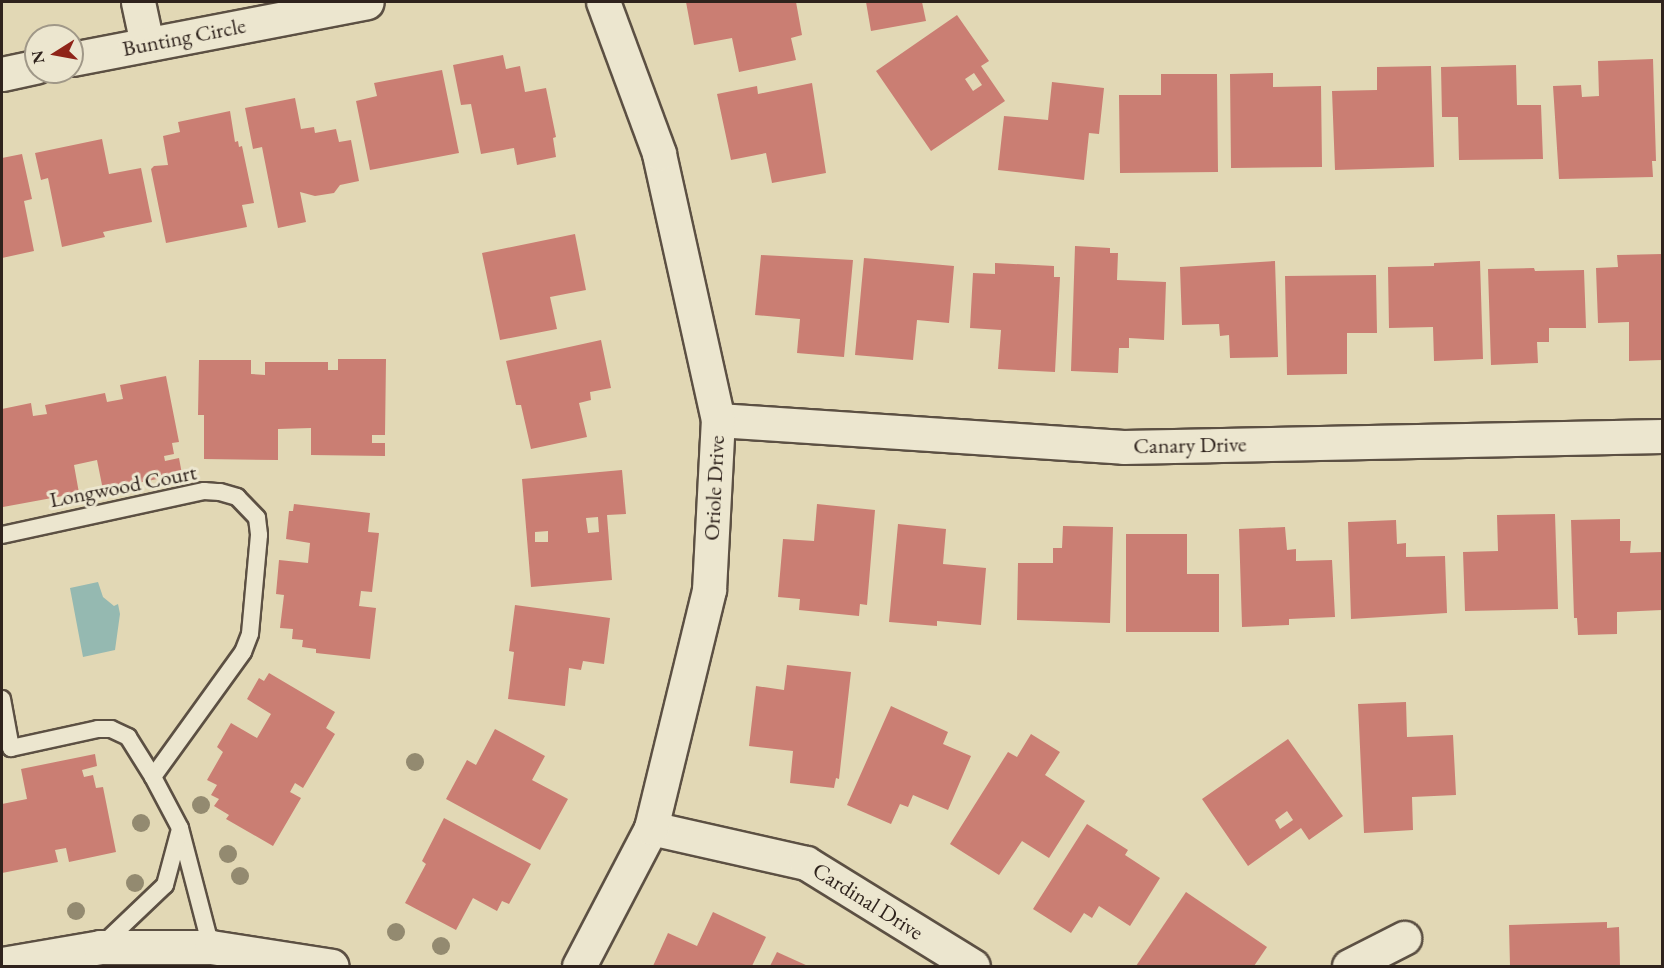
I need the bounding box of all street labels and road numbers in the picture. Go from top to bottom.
street label: Bunting Circle [120,12,248,62]
street label: Canary Drive [1133,431,1247,459]
street label: Oriole Drive [698,435,730,541]
street label: Longwood Court [47,459,199,513]
street label: Cardinal Drive [808,857,928,945]

